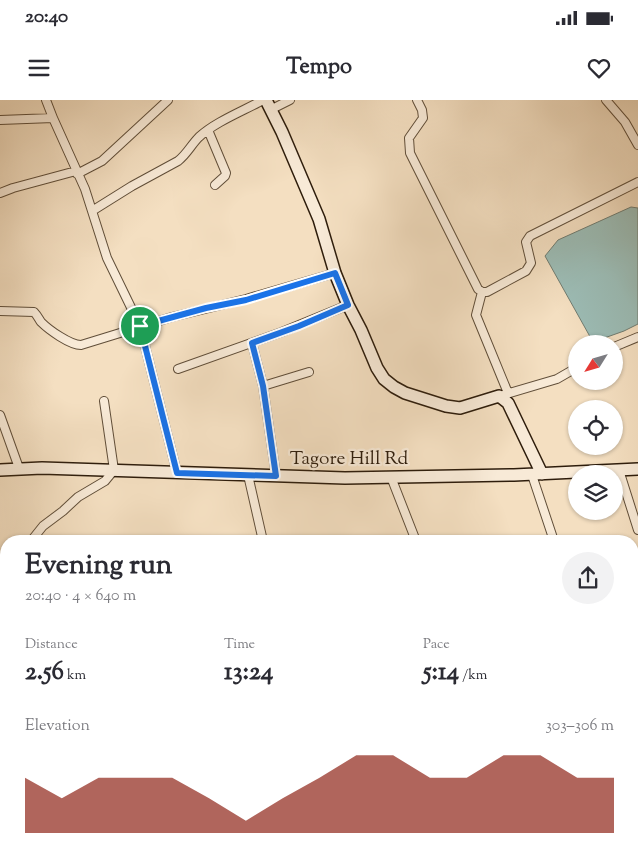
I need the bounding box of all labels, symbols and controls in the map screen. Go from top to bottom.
text: 20:40 [25,4,68,31]
text: Tempo [286,52,352,84]
icon: menu [25,54,53,82]
icon: heart [585,54,613,82]
pin [119,305,161,347]
icon: arrive [126,312,154,340]
north arrow [568,335,622,390]
map controls [568,335,623,520]
button: locate [568,400,623,455]
street label: Tagore Hill Rd [290,446,409,473]
button: layers [568,465,623,520]
text: Evening run [25,546,172,586]
button: share [562,552,614,604]
text: 20:40 · 4 × 640 m [25,585,136,608]
text: Distance [25,635,78,655]
text: Time [224,635,255,655]
text: Pace [423,635,450,655]
text: 2.56 [25,655,64,691]
text: 13:24 [224,655,273,691]
text: 5:14 [423,655,459,691]
text: km [64,666,86,686]
text: /km [459,666,487,686]
text: Elevation [25,715,90,738]
text: 303–306 m [546,715,614,738]

